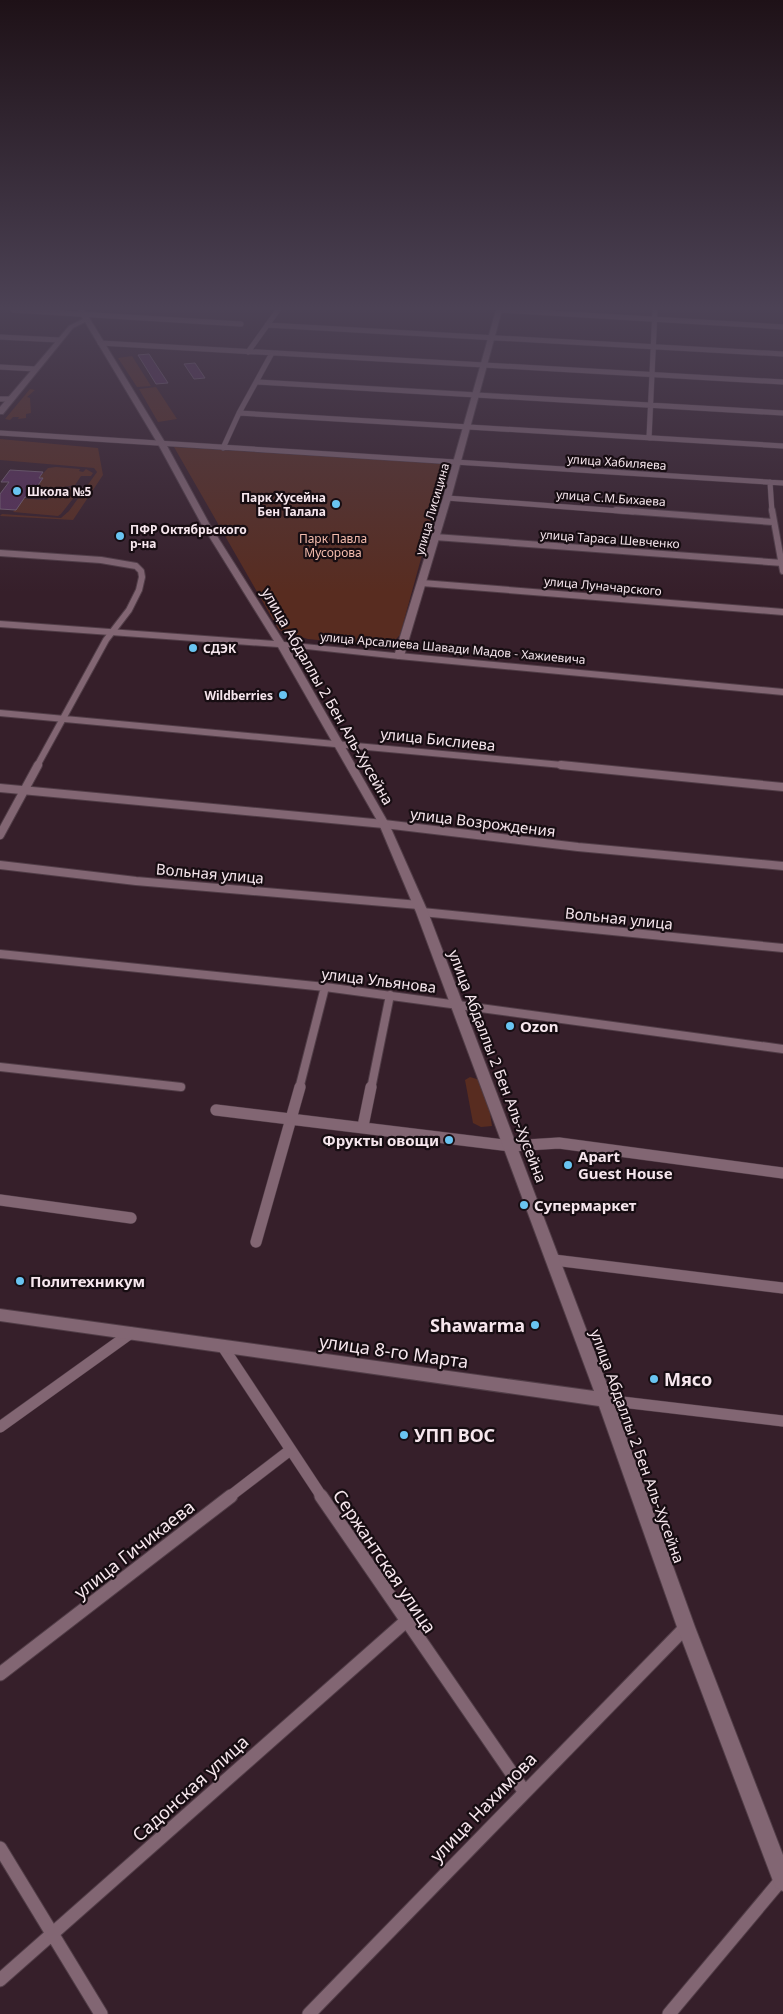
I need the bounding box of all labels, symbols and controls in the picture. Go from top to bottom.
street label: улица Хабиляева [567,450,667,474]
street label: улица Лисицина [411,461,453,557]
place label: Школа №5 [27,483,91,500]
marker: Школа №5 [11,485,23,497]
street label: улица С.М.Бихаева [556,486,666,510]
place label: Парк Хусейна Бен Талала [241,489,326,520]
marker: Парк Хусейна Бен Талала [330,498,342,510]
place label: ПФР Октябрьского р-на [130,521,247,552]
street label: улица Тараса Шевченко [540,526,680,552]
marker: ПФР Октябрьского р-на [114,530,126,542]
park label: Парк Павла Мусорова [299,530,367,561]
street label: улица Луначарского [543,572,663,600]
street label: улица Абдаллы 2 Бен Аль-Хусейна [257,584,399,808]
street label: улица Арсалиева Шавади Мадов - Хажиевича [320,628,586,668]
place label: СДЭК [203,640,237,657]
marker: СДЭК [187,642,199,654]
place label: Wildberries [204,687,273,704]
marker: Wildberries [277,689,289,701]
street label: улица Бислиева [380,723,496,755]
street label: улица Возрождения [409,803,557,841]
street label: Вольная улица [155,858,265,888]
street label: Вольная улица [564,902,674,934]
street label: улица Абдаллы 2 Бен Аль-Хусейна [444,947,552,1185]
street label: улица Ульянова [321,963,437,997]
place label: Ozon [520,1016,558,1036]
marker: Ozon [504,1020,516,1032]
place label: Фрукты овощи [322,1130,439,1150]
marker: Фрукты овощи [443,1134,455,1146]
place label: Apart Guest House [578,1146,673,1183]
marker: Apart Guest House [562,1159,574,1171]
place label: Супермаркет [534,1195,637,1215]
marker: Супермаркет [518,1199,530,1211]
place label: Политехникум [30,1271,145,1291]
marker: Политехникум [14,1275,26,1287]
place label: Shawarma [430,1313,525,1337]
marker: Shawarma [529,1319,541,1331]
street label: улица Абдаллы 2 Бен Аль-Хусейна [586,1326,690,1566]
street label: улица 8-го Марта [318,1329,470,1373]
place label: Мясо [664,1367,712,1391]
marker: Мясо [648,1373,660,1385]
place label: УПП ВОС [414,1423,495,1447]
marker: УПП ВОС [398,1429,410,1441]
street label: Сержантская улица [328,1484,442,1638]
street label: улица Гичикаева [69,1494,199,1604]
street label: Садонская улица [127,1729,253,1847]
street label: улица Нахимова [424,1747,542,1867]

